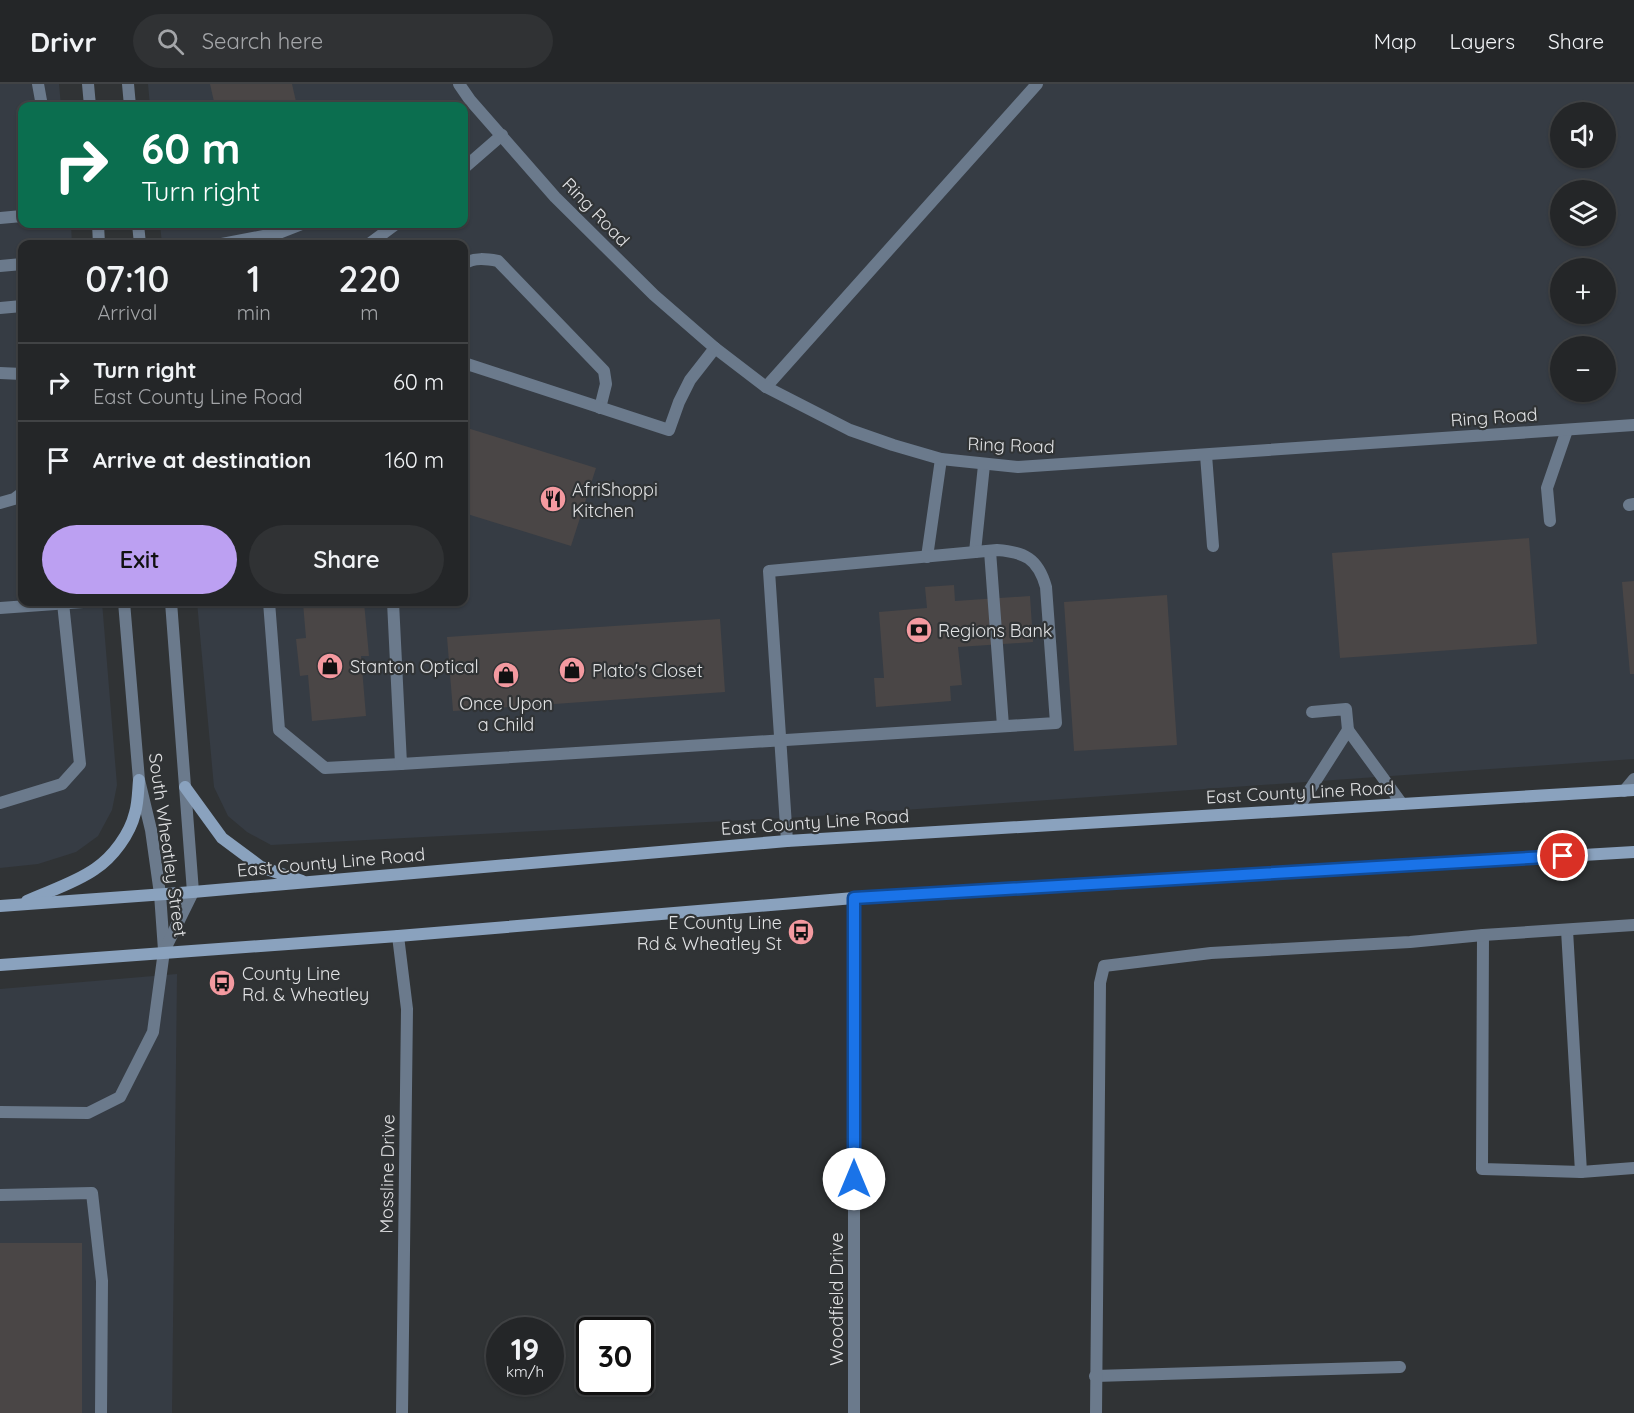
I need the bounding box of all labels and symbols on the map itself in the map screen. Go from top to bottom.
street label: Ring Road [557,173,635,251]
street label: Ring Road [1450,402,1538,432]
street label: Ring Road [967,432,1055,458]
place label: AfriShoppi Kitchen [572,478,658,522]
restaurant icon: AfriShoppi Kitchen [538,484,568,514]
bank icon: Regions Bank [904,615,934,645]
place label: Regions Bank [938,619,1052,642]
shop icon: Stanton Optical [315,651,345,681]
place label: Stanton Optical [350,655,479,678]
shop icon: Plato's Closet [557,655,587,685]
place label: Plato's Closet [592,659,703,682]
shop icon: Once Upon a Child [491,660,521,690]
place label: Once Upon a Child [459,692,553,736]
street label: South Wheatley Street [144,751,192,939]
street label: East County Line Road [1205,776,1395,808]
street label: East County Line Road [720,804,910,840]
pin [1537,830,1588,881]
street label: East County Line Road [236,842,426,882]
place label: E County Line Rd & Wheatley St [637,911,782,955]
bus stop icon: E County Line Rd & Wheatley St [786,917,816,947]
place label: County Line Rd. & Wheatley [242,962,369,1006]
bus stop icon: County Line Rd. & Wheatley [207,968,237,998]
street label: Mossline Drive [374,1114,400,1234]
position arrow [822,1147,886,1211]
street label: Woodfield Drive [825,1232,848,1366]
speed limit sign: 30 [576,1317,654,1395]

